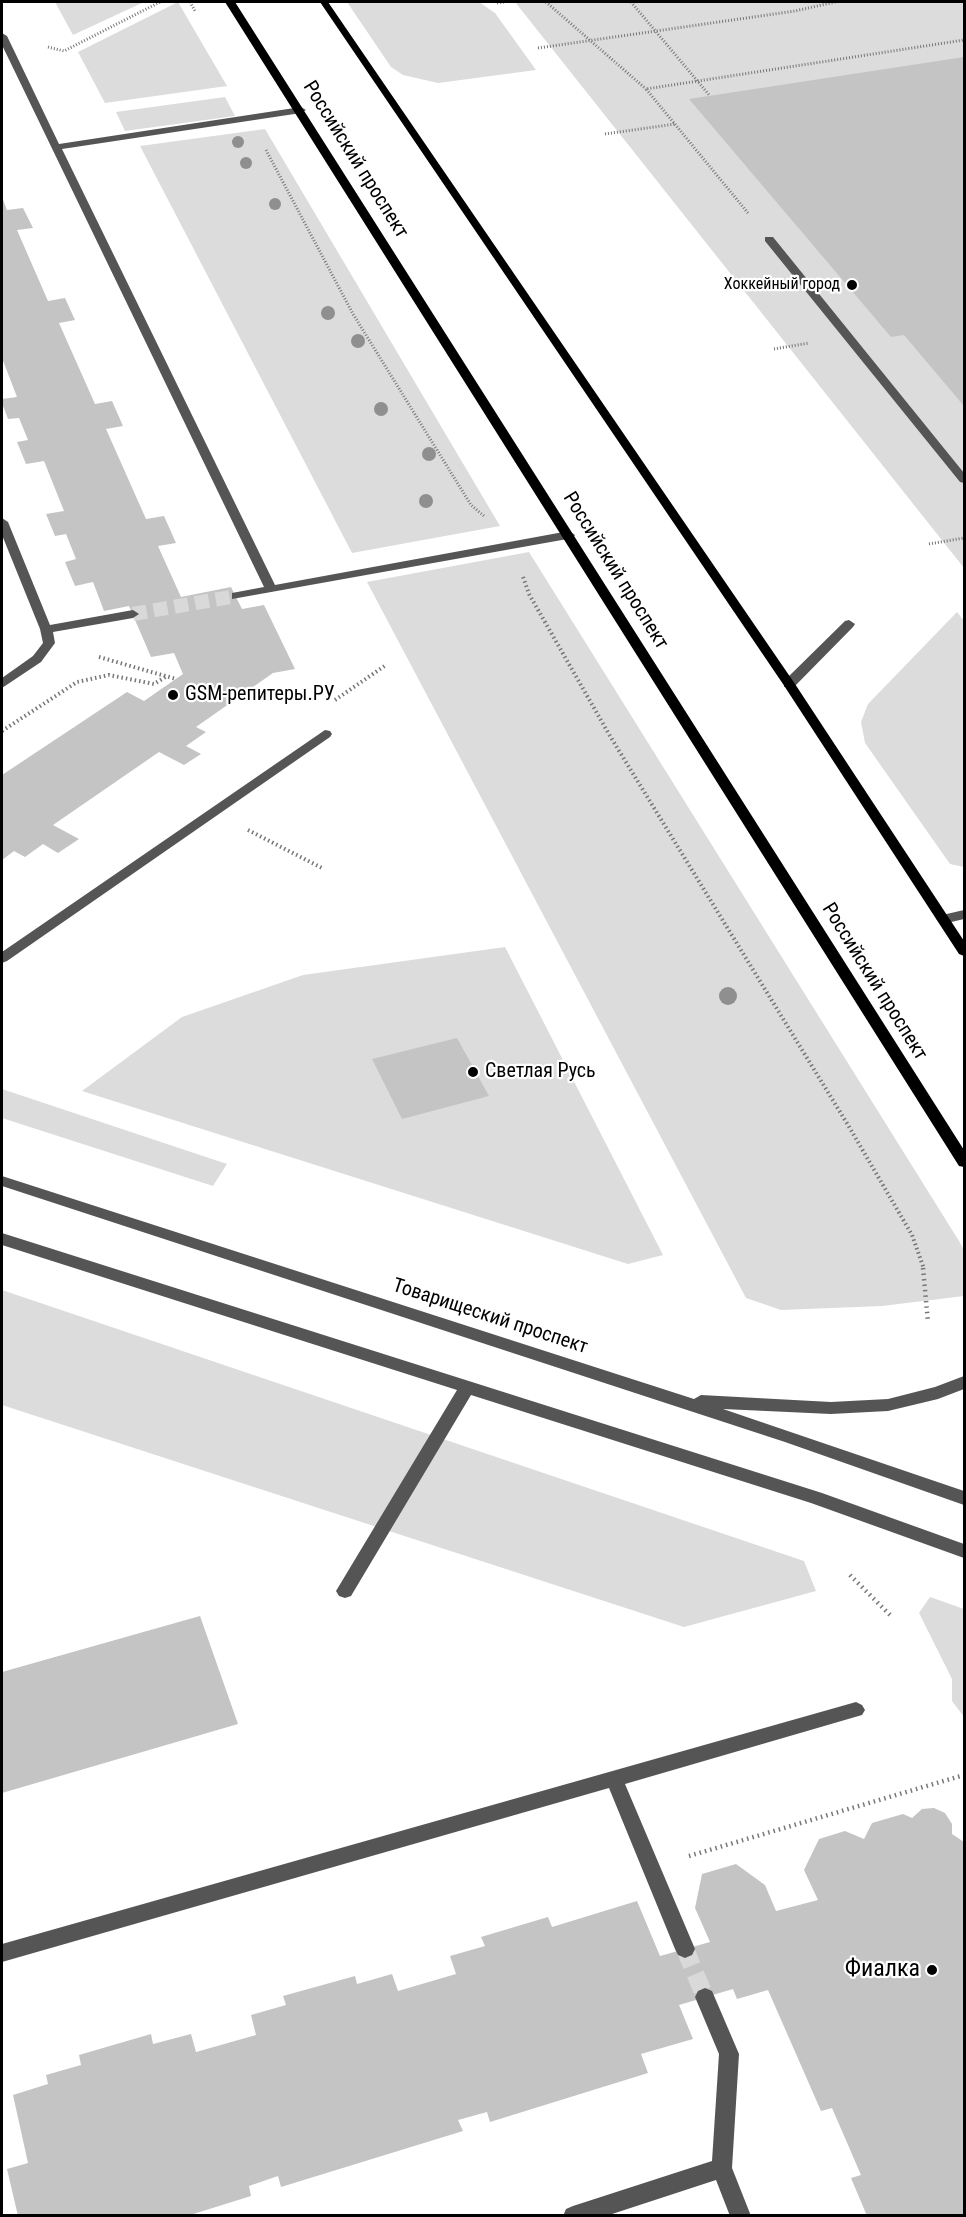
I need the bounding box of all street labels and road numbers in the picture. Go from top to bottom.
street label: Российский проспект [297,77,413,243]
street label: Российский проспект [557,488,673,654]
street label: Российский проспект [816,899,932,1065]
street label: Товарищеский проспект [389,1274,591,1360]

